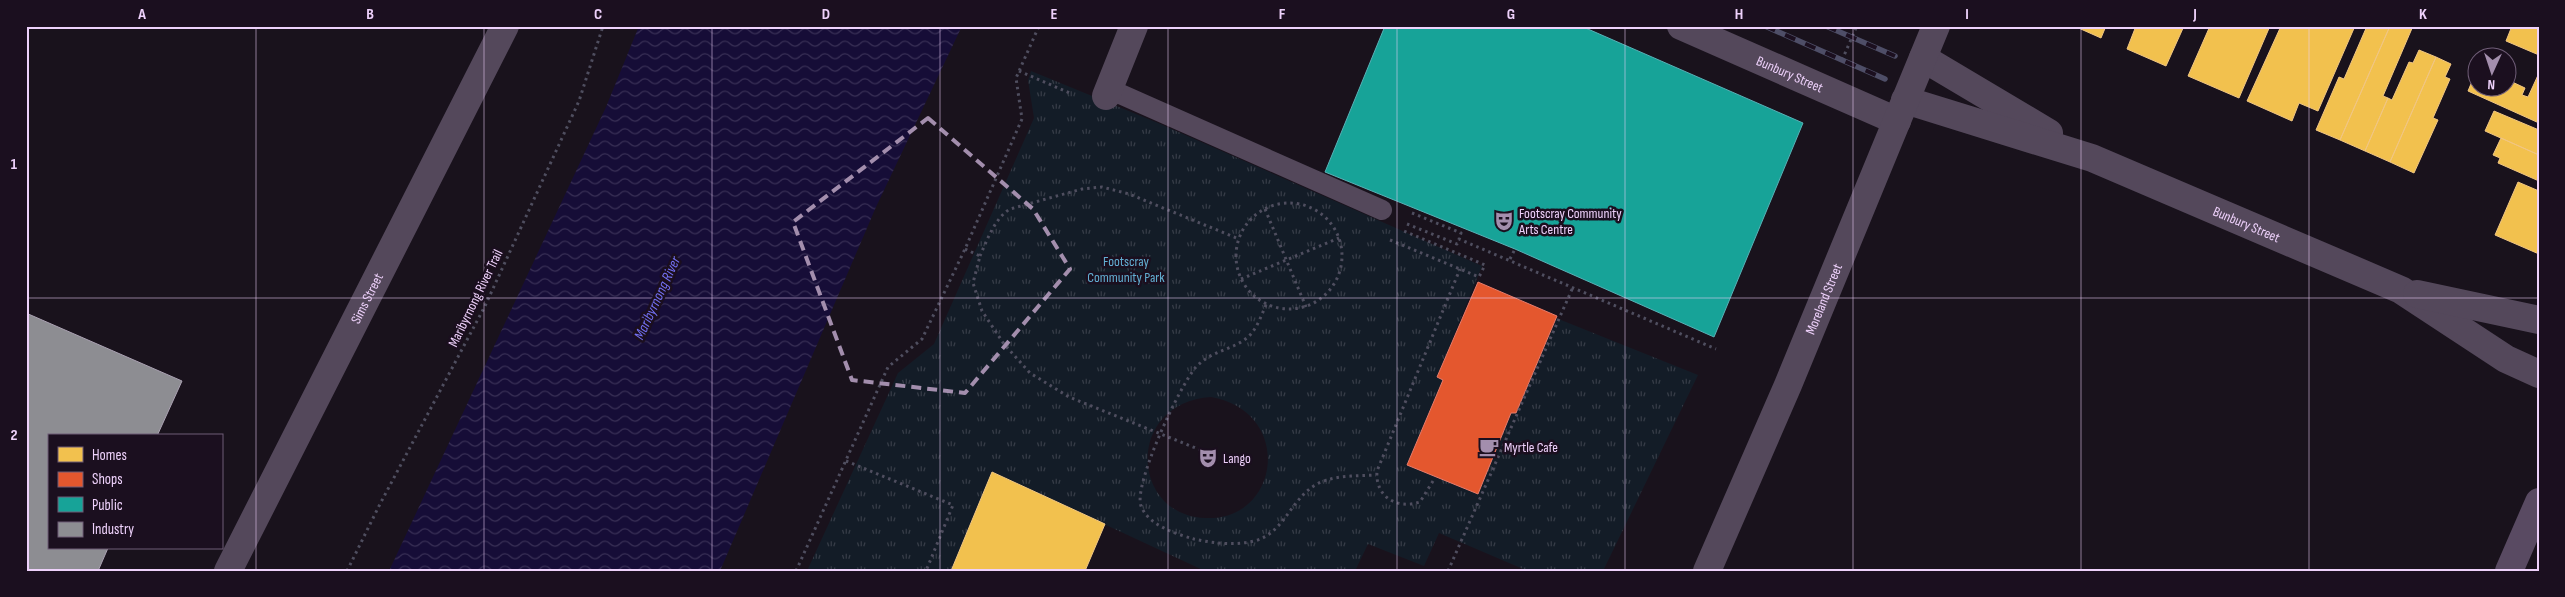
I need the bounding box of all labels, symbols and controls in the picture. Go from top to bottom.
text: A [137,5,146,24]
text: B [366,5,374,24]
text: C [594,5,602,24]
text: D [822,5,830,24]
text: E [1051,5,1058,24]
text: F [1279,5,1286,24]
text: G [1507,5,1515,24]
text: H [1735,5,1743,24]
text: I [1965,5,1969,24]
text: J [2192,5,2197,24]
text: K [2419,5,2427,24]
north arrow [2468,48,2518,98]
street label: Bunbury Street [1754,52,1826,96]
text: N [2487,76,2496,93]
text: 1 [11,155,18,174]
street label: Bunbury Street [2210,203,2283,246]
place label: Footscray Community Arts Centre [1518,205,1622,238]
theatre icon: Footscray Community Arts Centre [1493,210,1515,232]
street label: Maribyrnong River Trail [445,247,506,350]
water label: Maribyrnong River [630,253,685,343]
park label: Footscray Community Park [1087,253,1165,286]
street label: Moreland Street [1802,261,1846,337]
street label: Sims Street [347,270,387,327]
text: 2 [10,426,18,445]
legend [48,434,222,550]
cafe icon: Myrtle Cafe [1478,436,1500,458]
place label: Myrtle Cafe [1504,439,1558,456]
text: Homes [92,446,127,465]
theatre icon: Lango [1197,447,1219,469]
place label: Lango [1223,450,1251,467]
text: Shops [92,470,123,489]
text: Public [92,496,123,515]
text: Industry [92,520,134,539]

